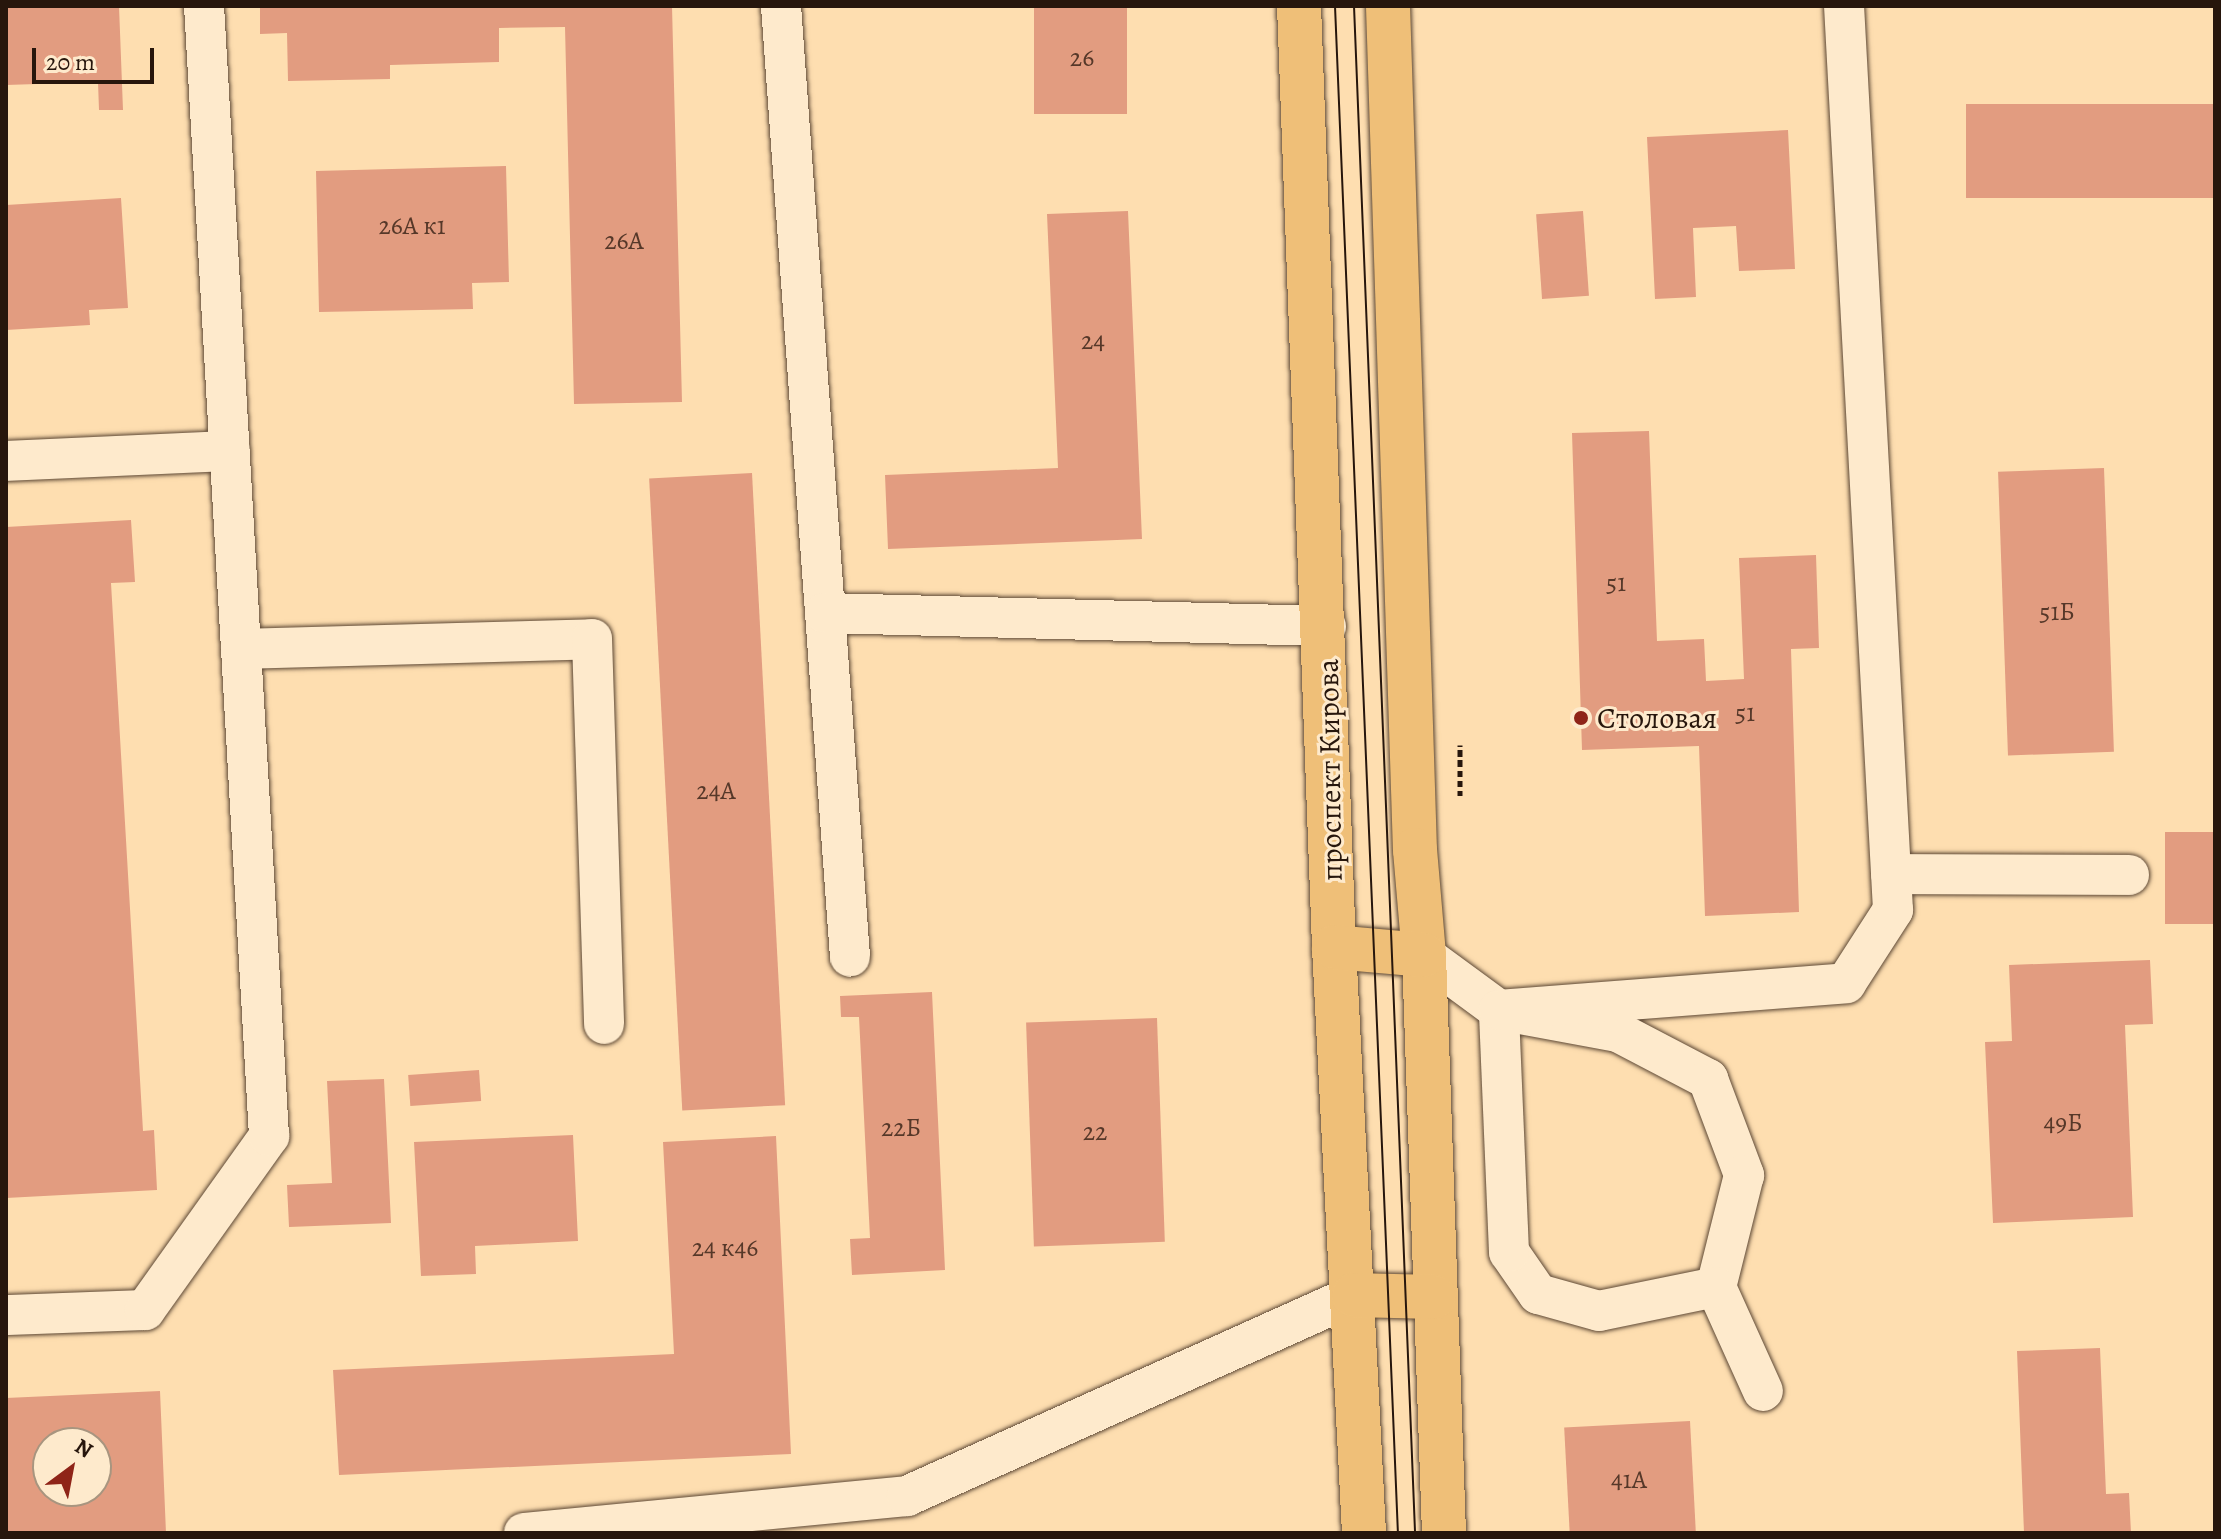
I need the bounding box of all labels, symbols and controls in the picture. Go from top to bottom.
scale bar [36,32,158,82]
house number: 26 [1070,42,1094,74]
text: 20 m [46,46,95,78]
house number: 26А к1 [378,210,446,242]
house number: 26А [604,225,644,257]
house number: 24 [1081,325,1105,357]
house number: 51 [1606,567,1626,599]
house number: 51Б [2039,596,2075,628]
street label: проспект Кирова [1310,659,1350,881]
house number: 51 [1735,697,1755,729]
place label: Столовая [1597,700,1717,736]
marker: Столовая [1572,709,1590,727]
house number: 24А [696,775,736,807]
house number: 49Б [2043,1107,2083,1139]
house number: 22Б [881,1112,921,1144]
house number: 22 [1083,1116,1107,1148]
house number: 24 к46 [692,1232,758,1264]
north arrow [32,1427,112,1507]
text: N [69,1431,98,1465]
house number: 41А [1611,1464,1647,1496]

